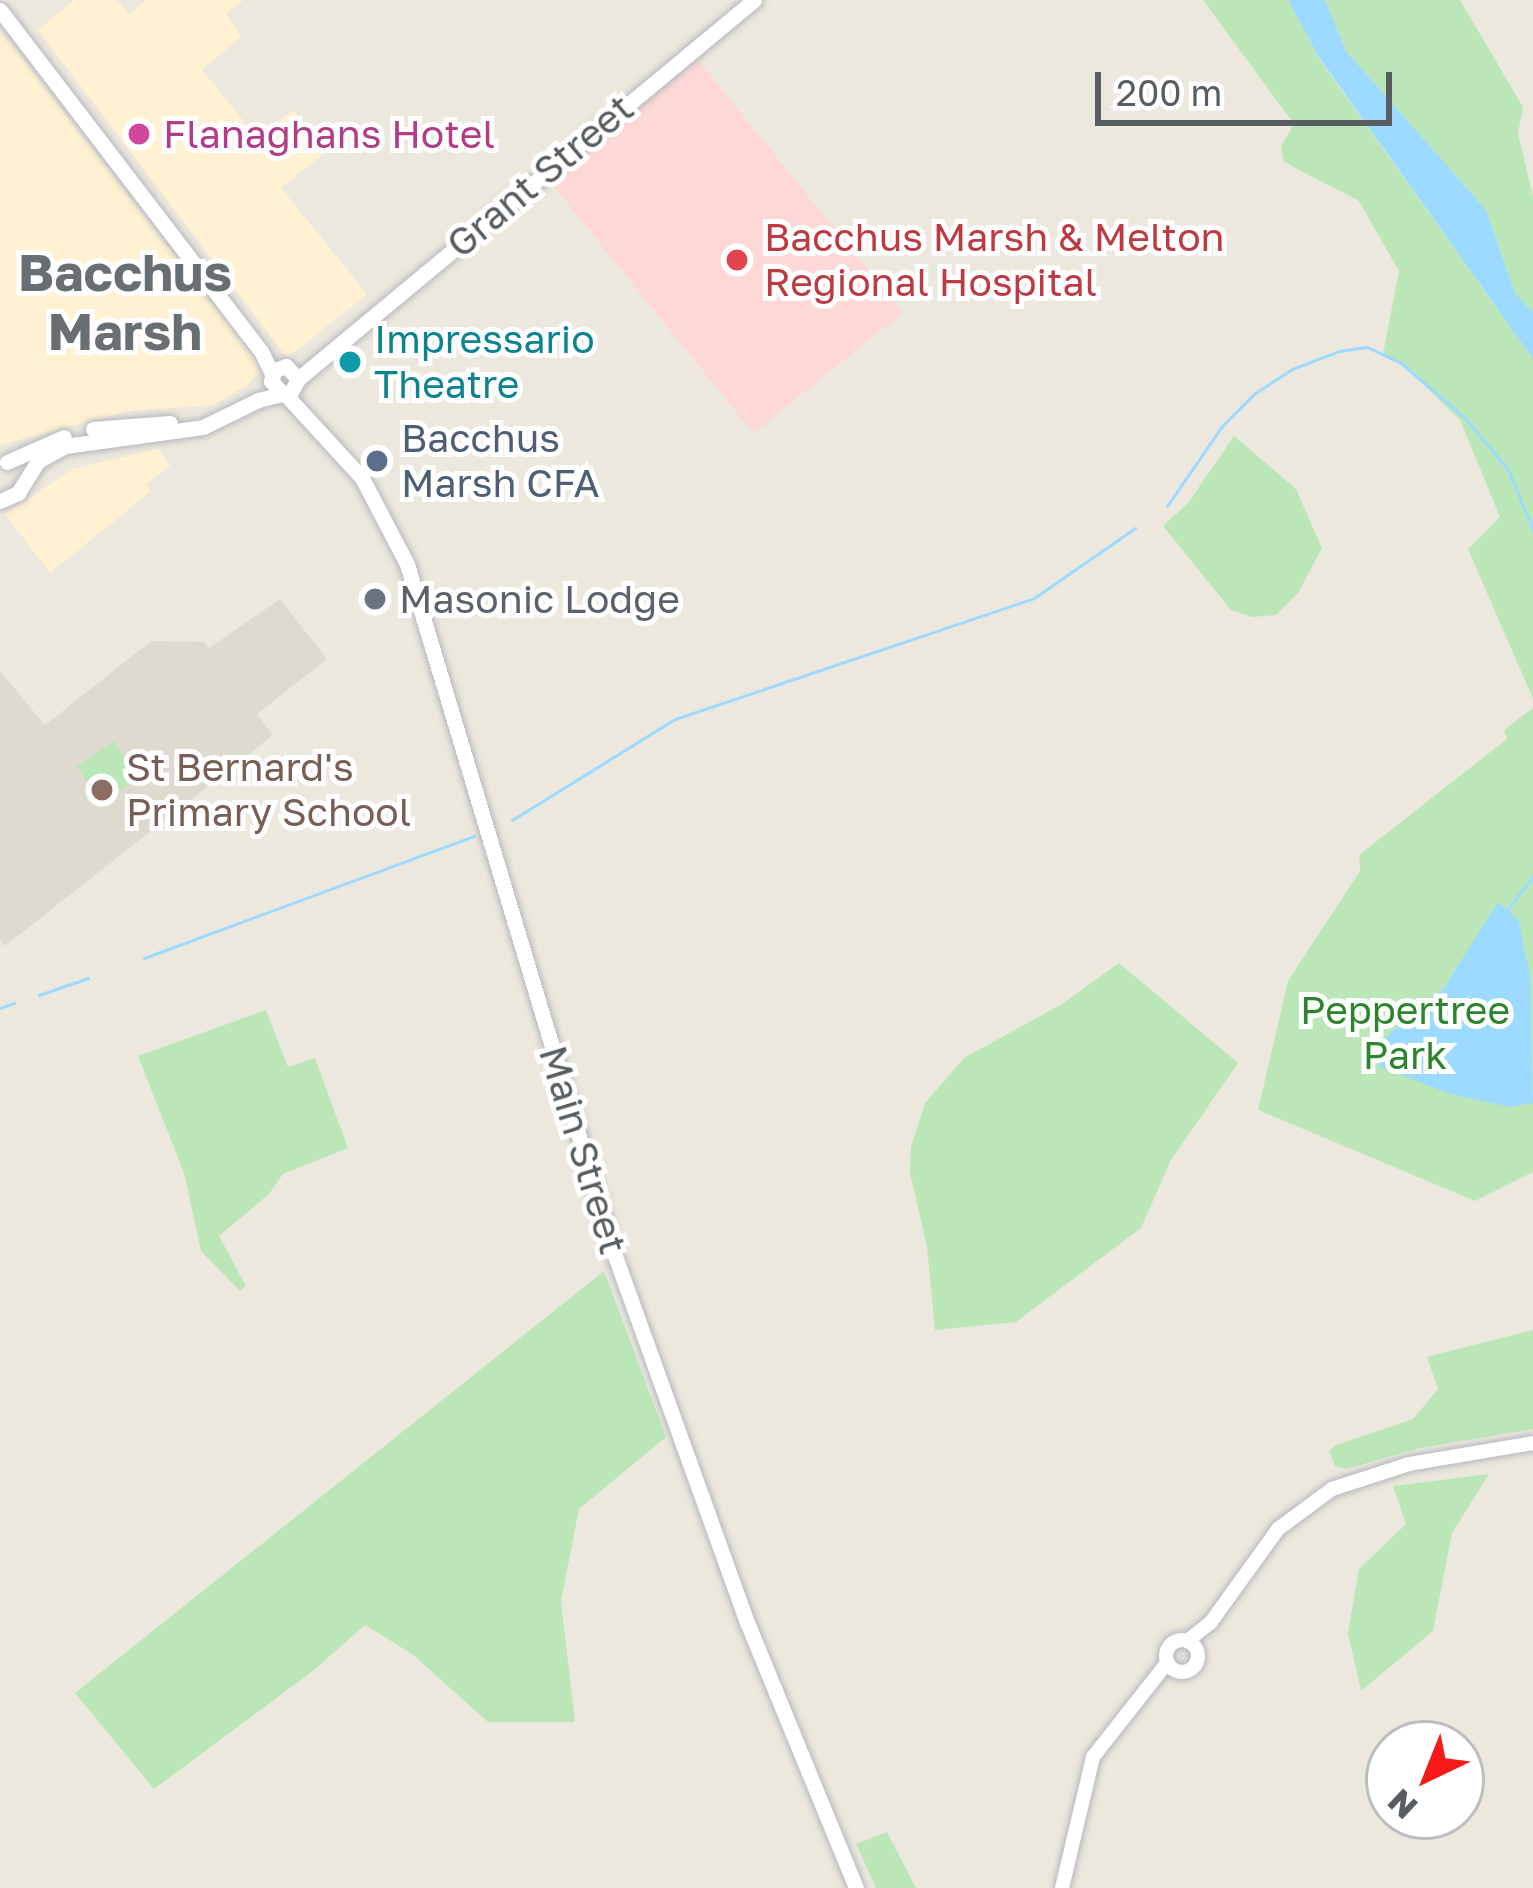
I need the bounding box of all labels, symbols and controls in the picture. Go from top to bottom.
scale bar [1101,48,1398,122]
text: 200 m [1116,71,1222,114]
street label: Grant Street [437,85,643,267]
place label: Flanaghans Hotel [163,111,495,157]
marker: Flanaghans Hotel [126,121,152,147]
place label: Bacchus Marsh & Melton Regional Hospital [764,215,1225,306]
district label: Bacchus Marsh [18,242,232,362]
marker: Bacchus Marsh & Melton Regional Hospital [721,244,753,276]
place label: Impressario Theatre [374,317,595,408]
marker: Impressario Theatre [337,349,363,375]
place label: Bacchus Marsh CFA [401,416,600,507]
marker: Bacchus Marsh CFA [364,448,390,474]
place label: Masonic Lodge [399,576,680,622]
marker: Masonic Lodge [362,586,388,612]
place label: St Bernard's Primary School [126,745,411,836]
marker: St Bernard's Primary School [89,777,115,803]
park label: Peppertree Park [1300,988,1510,1079]
street label: Main Street [529,1040,637,1260]
north arrow [1365,1720,1485,1840]
text: N [1380,1782,1425,1827]

